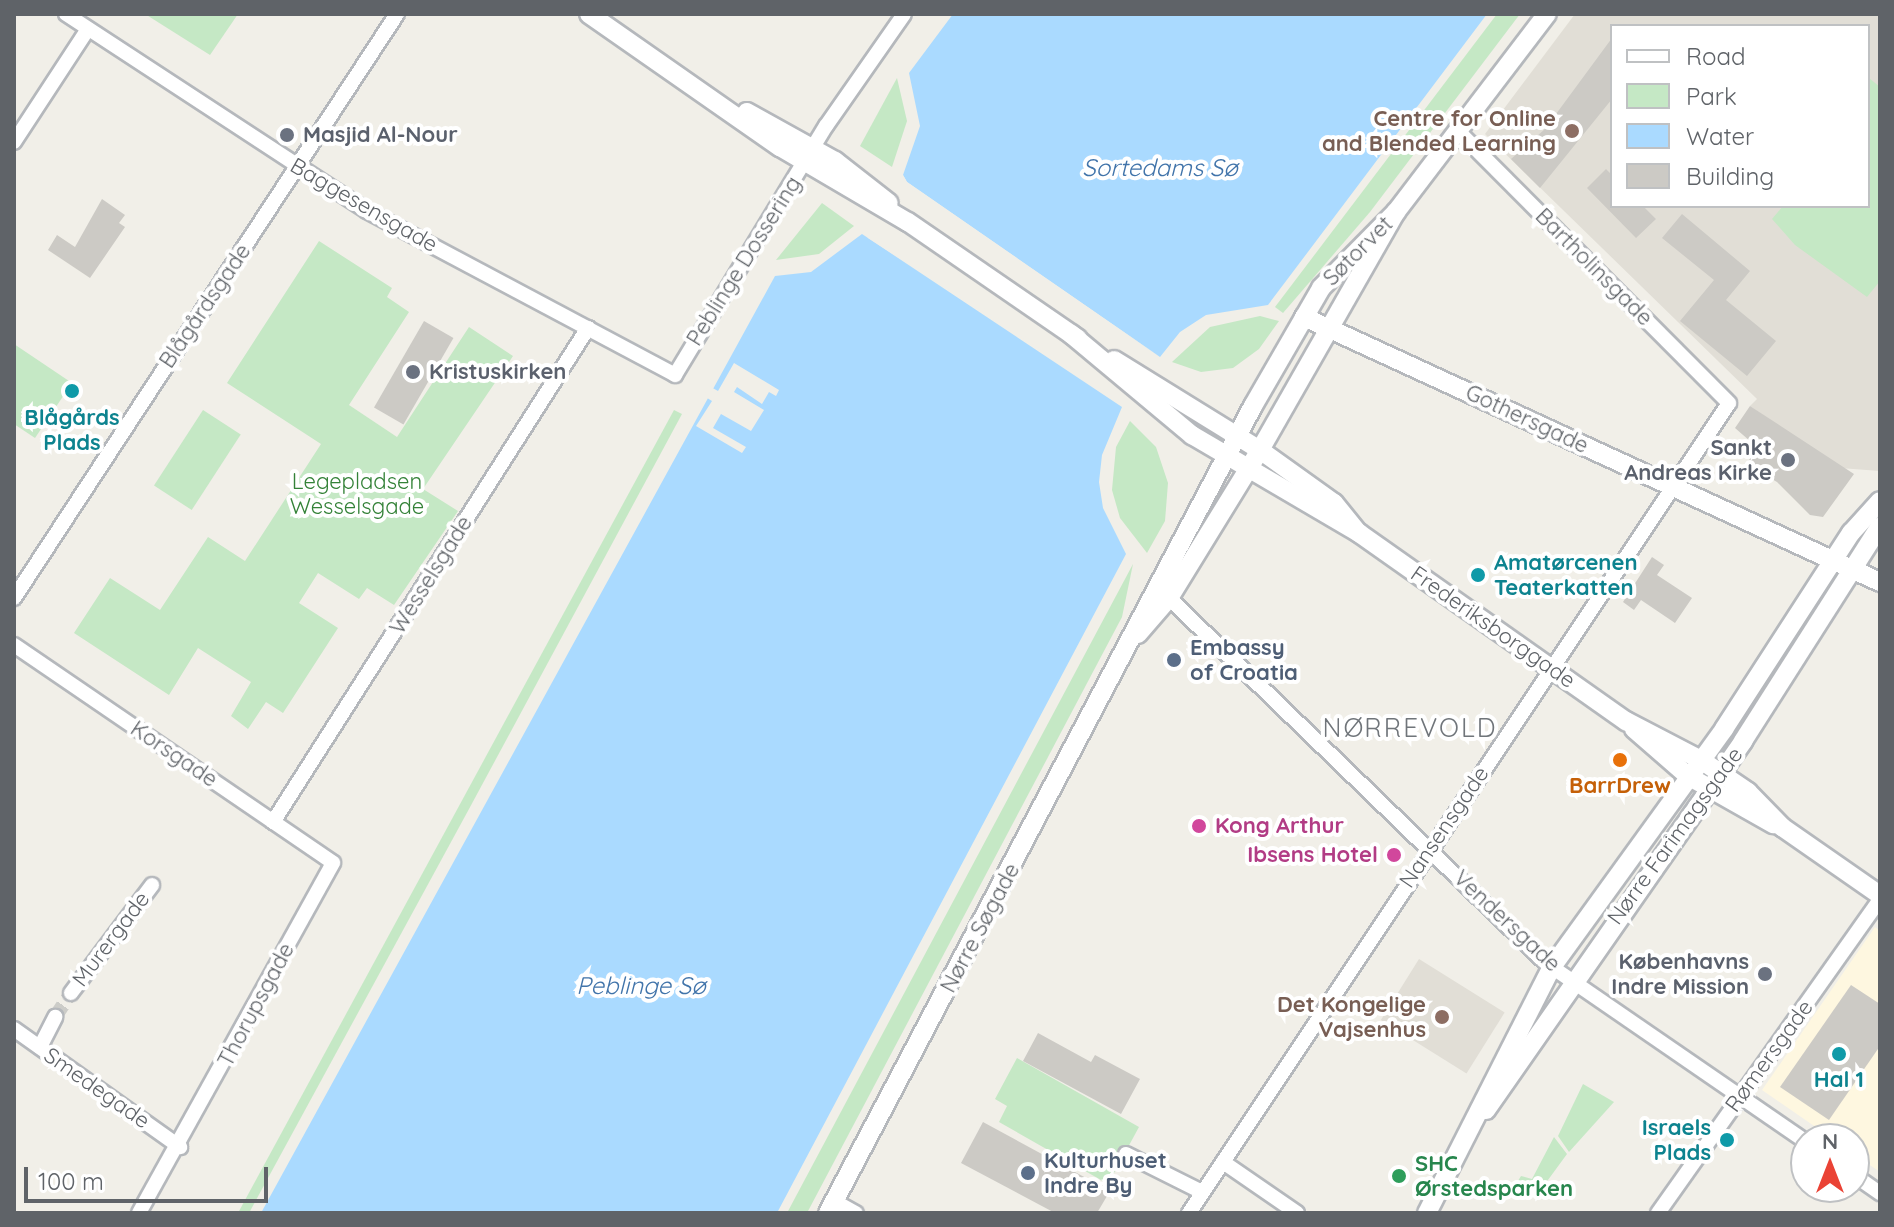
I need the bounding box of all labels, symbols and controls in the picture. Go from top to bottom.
legend [1610,24,1870,208]
text: Road [1686,41,1746,71]
text: Park [1686,81,1737,111]
place label: Centre for Online and Blended Learning [1322,105,1556,156]
text: Water [1686,121,1754,151]
place label: Masjid Al-Nour [303,122,458,148]
marker: Centre for Online and Blended Learning [1563,122,1581,140]
marker: Masjid Al-Nour [278,126,296,144]
street label: Baggesensgade [286,152,442,258]
water label: Sortedams Sø [1082,154,1238,182]
text: Building [1686,161,1774,191]
street label: Peblinge Dossering [681,171,807,351]
street label: Bartholinsgade [1530,203,1658,331]
street label: Søtorvet [1318,211,1398,291]
street label: Blågårdsgade [154,239,256,373]
place label: Kristuskirken [429,359,566,385]
marker: Kristuskirken [404,363,422,381]
street label: Gothersgade [1461,379,1593,459]
marker: Blågårds Plads [63,382,81,400]
place label: Blågårds Plads [24,404,120,456]
place label: Sankt Andreas Kirke [1624,434,1772,486]
marker: Sankt Andreas Kirke [1779,451,1797,469]
park label: Legepladsen Wesselsgade [290,468,424,520]
street label: Wesselsgade [384,511,478,639]
place label: Amatørcenen Teaterkatten [1494,549,1638,600]
street label: Frederiksborggade [1406,560,1580,694]
marker: Amatørcenen Teaterkatten [1469,566,1487,584]
place label: Embassy of Croatia [1190,634,1298,686]
marker: Embassy of Croatia [1165,651,1183,669]
district label: NØRREVOLD [1323,712,1497,744]
street label: Korsgade [126,715,222,793]
street label: Nørre Farimagsgade [1602,742,1748,930]
marker: BarrDrew [1611,751,1629,769]
street label: Nansensgade [1394,761,1494,893]
place label: BarrDrew [1569,773,1671,799]
place label: Kong Arthur [1215,813,1344,839]
marker: Kong Arthur [1190,817,1208,835]
place label: Ibsens Hotel [1247,842,1378,868]
marker: Ibsens Hotel [1385,846,1403,864]
street label: Nørre Søgade [935,859,1025,997]
street label: Vendersgade [1448,865,1566,977]
street label: Murergade [67,886,155,992]
street label: Thorupsgade [212,939,300,1071]
place label: Københavns Indre Mission [1611,948,1749,1000]
marker: Københavns Indre Mission [1756,965,1774,983]
water label: Peblinge Sø [576,972,706,1000]
place label: Det Kongelige Vajsenhus [1277,991,1426,1042]
street label: Rømersgade [1720,995,1818,1117]
marker: Det Kongelige Vajsenhus [1433,1008,1451,1026]
street label: Smedegade [39,1042,155,1134]
marker: Hal 1 [1830,1045,1848,1063]
place label: Hal 1 [1814,1067,1864,1093]
place label: Israels Plads [1642,1114,1711,1166]
north arrow [1790,1123,1870,1203]
text: N [1822,1127,1838,1155]
marker: Israels Plads [1718,1131,1736,1149]
place label: Kulturhuset Indre By [1044,1147,1167,1198]
place label: SHC Ørstedsparken [1415,1150,1573,1202]
scale bar [28,1151,272,1201]
marker: Kulturhuset Indre By [1019,1164,1037,1182]
text: 100 m [38,1166,104,1196]
marker: SHC Ørstedsparken [1390,1167,1408,1185]

